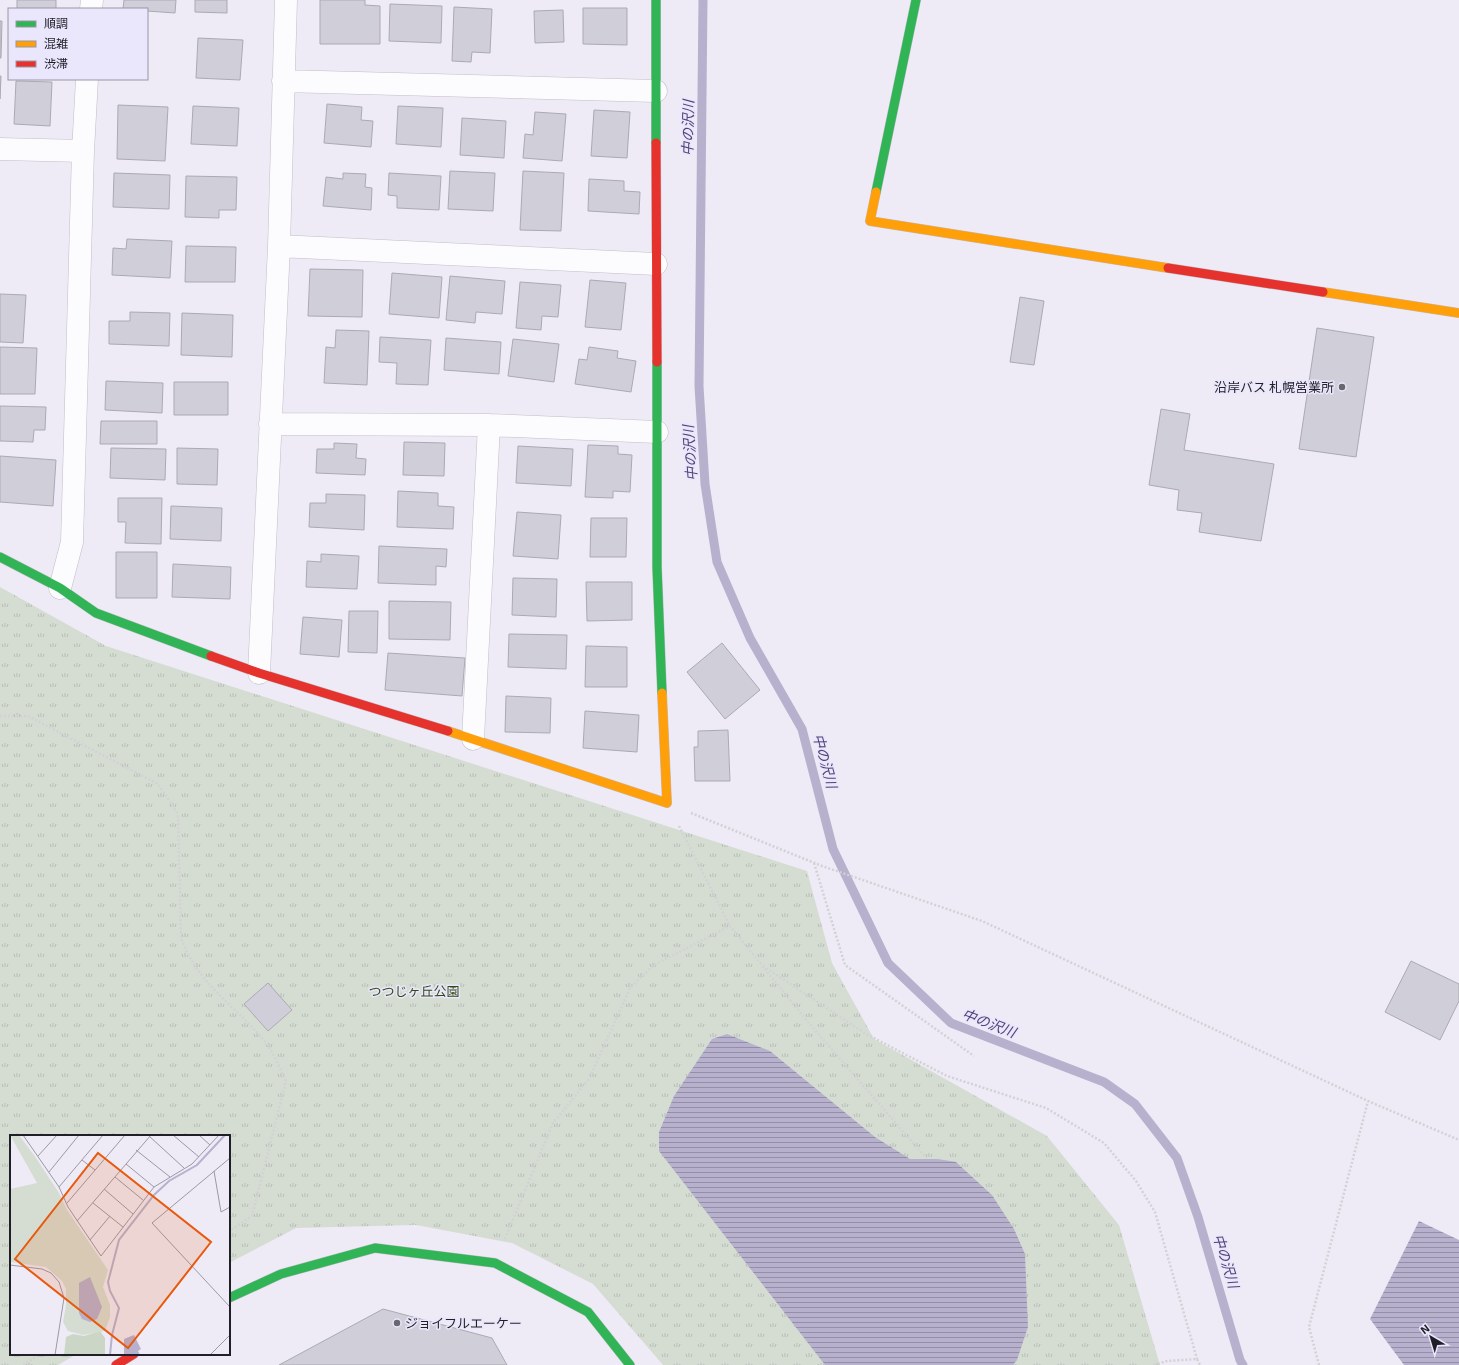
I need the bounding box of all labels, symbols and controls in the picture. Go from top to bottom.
legend [8,8,148,80]
text: 順調 [44,16,68,30]
text: 混雑 [44,36,68,50]
text: 渋滞 [44,56,68,70]
water label: 中の沢川 [679,98,697,156]
place label: 沿岸バス 札幌営業所 [1214,379,1334,395]
marker: 沿岸バス 札幌営業所 [1337,382,1347,392]
water label: 中の沢川 [679,423,700,482]
water label: 中の沢川 [810,732,841,792]
park label: つつじヶ丘公園 [368,983,460,999]
water label: 中の沢川 [960,1005,1020,1041]
inset map [10,1135,230,1355]
water label: 中の沢川 [1210,1232,1243,1292]
place label: ジョイフルエーケー [405,1315,522,1331]
north arrow [1411,1317,1451,1357]
marker: ジョイフルエーケー [392,1318,402,1328]
text: N [1417,1321,1432,1336]

